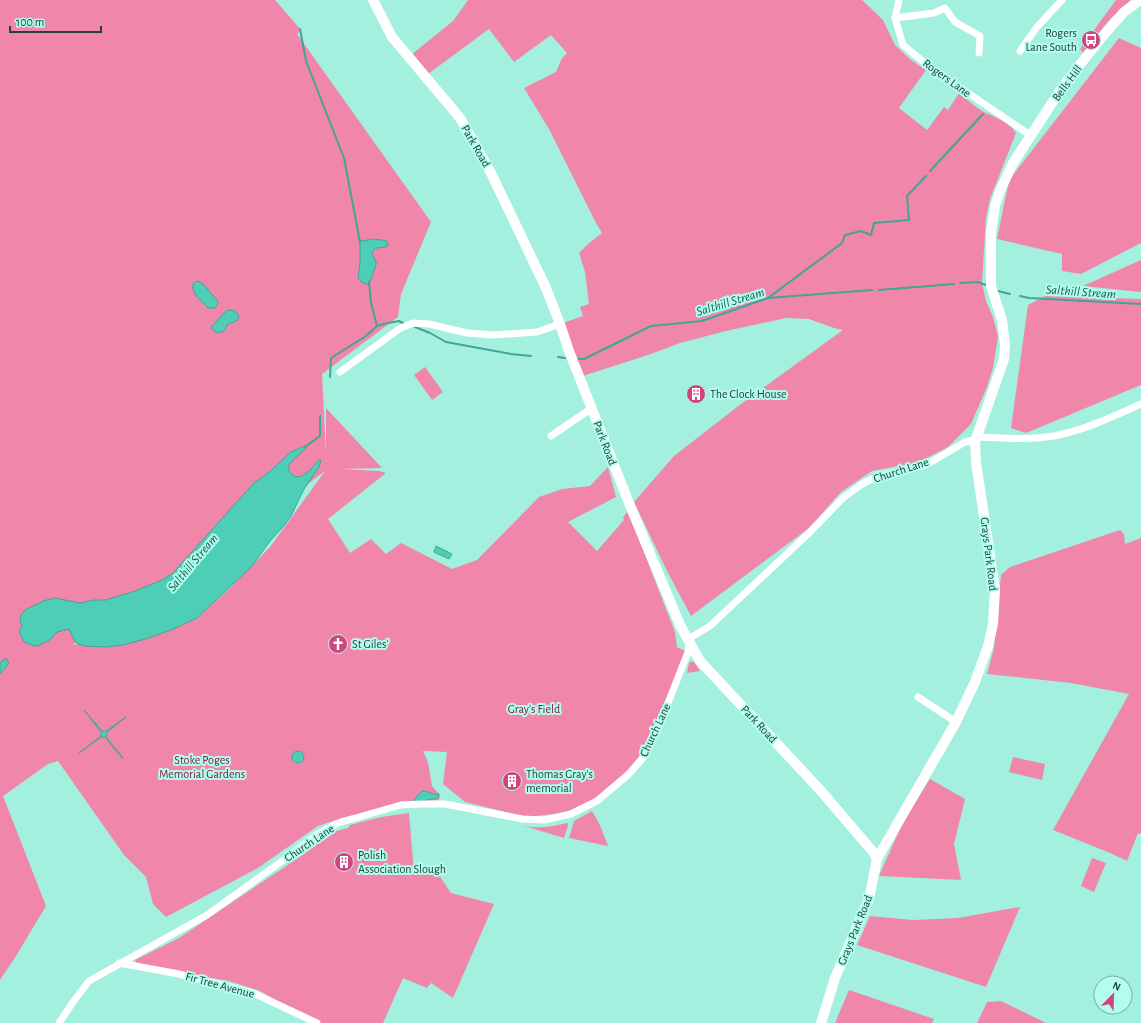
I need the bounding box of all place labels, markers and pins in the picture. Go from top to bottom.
place label: Rogers Lane South [1025,27,1077,53]
bus stop icon: Rogers Lane South [1080,29,1102,51]
building icon: The Clock House [685,383,707,405]
place label: The Clock House [710,388,787,400]
church icon: St Giles' [327,633,349,655]
place label: St Giles' [352,638,389,650]
place label: Thomas Gray's memorial [526,768,593,794]
building icon: Thomas Gray's memorial [501,770,523,792]
place label: Polish Association Slough [358,849,446,875]
building icon: Polish Association Slough [333,851,355,873]

